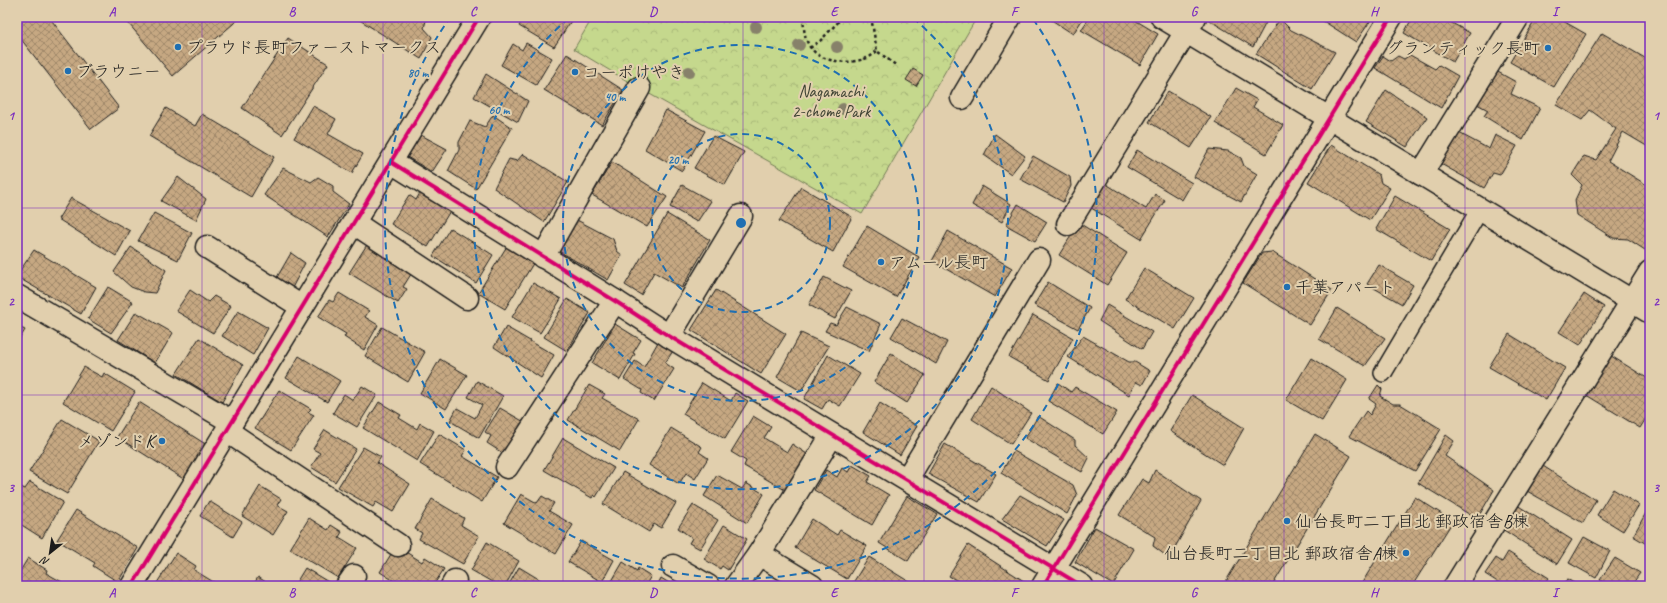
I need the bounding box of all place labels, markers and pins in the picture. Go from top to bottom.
place label: プラウド長町ファーストマークス [186,37,441,58]
place label: グランティック長町 [1386,38,1540,59]
marker: プラウド長町ファーストマークス [173,42,183,52]
marker: グランティック長町 [1543,43,1553,53]
place label: ブラウニー [76,61,161,82]
place label: コーポけやき [583,62,685,83]
marker: ブラウニー [63,66,73,76]
marker: コーポけやき [570,67,580,77]
centre of rings [734,216,748,230]
place label: アムール長町 [889,252,988,273]
marker: アムール長町 [876,257,886,267]
place label: 千葉アパート [1295,277,1396,298]
marker: 千葉アパート [1282,282,1292,292]
place label: メゾンドK [78,431,158,452]
marker: メゾンドK [157,436,167,446]
place label: 仙台長町二丁目北 郵政宿舎B棟 [1295,511,1529,532]
marker: 仙台長町二丁目北 郵政宿舎B棟 [1282,516,1292,526]
place label: 仙台長町二丁目北 郵政宿舎A棟 [1164,543,1398,564]
marker: 仙台長町二丁目北 郵政宿舎A棟 [1401,548,1411,558]

